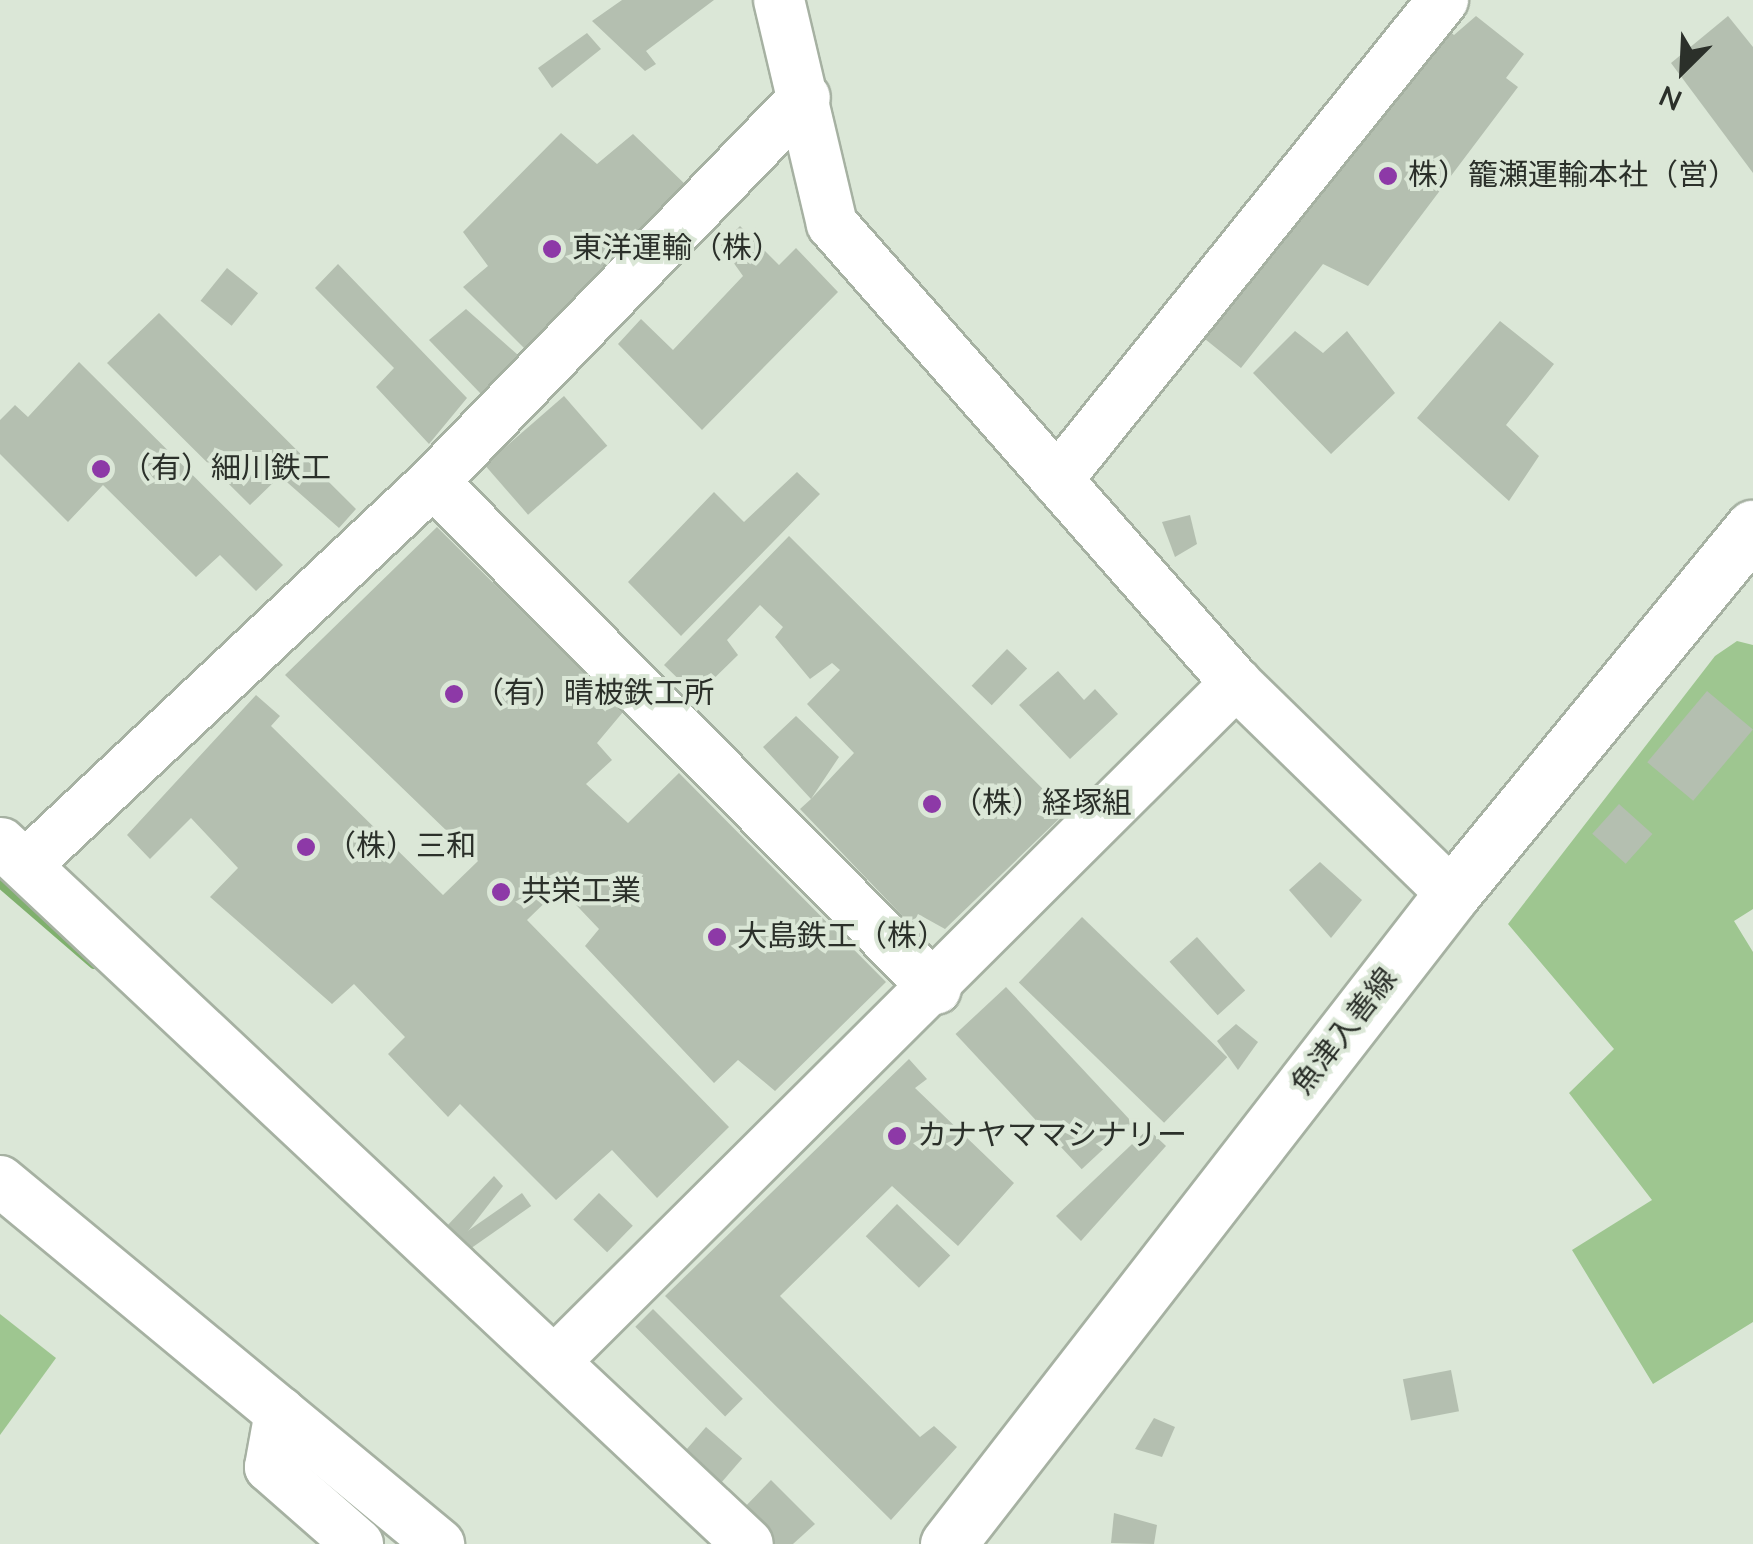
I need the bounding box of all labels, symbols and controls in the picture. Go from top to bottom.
north arrow [1633,20,1733,120]
text: N [1654,76,1688,119]
place label: 株）籠瀬運輸本社（営） [1408,158,1738,194]
marker: 株）籠瀬運輸本社（営） [1377,165,1399,187]
place label: 東洋運輸（株） [572,231,782,267]
marker: 東洋運輸（株） [541,238,563,260]
place label: （有）細川鉄工 [121,451,331,487]
marker: （有）細川鉄工 [90,458,112,480]
place label: （有）晴柀鉄工所 [474,676,714,712]
marker: （有）晴柀鉄工所 [443,683,465,705]
place label: （株）経塚組 [952,786,1132,822]
marker: （株）経塚組 [921,793,943,815]
place label: （株）三和 [326,829,476,865]
marker: （株）三和 [295,836,317,858]
place label: 共栄工業 [521,874,641,910]
marker: 共栄工業 [490,881,512,903]
place label: 大島鉄工（株） [737,919,947,955]
marker: 大島鉄工（株） [706,926,728,948]
street label: 魚津入善線 [1285,962,1405,1102]
place label: カナヤママシナリー [917,1118,1187,1154]
marker: カナヤママシナリー [886,1125,908,1147]

